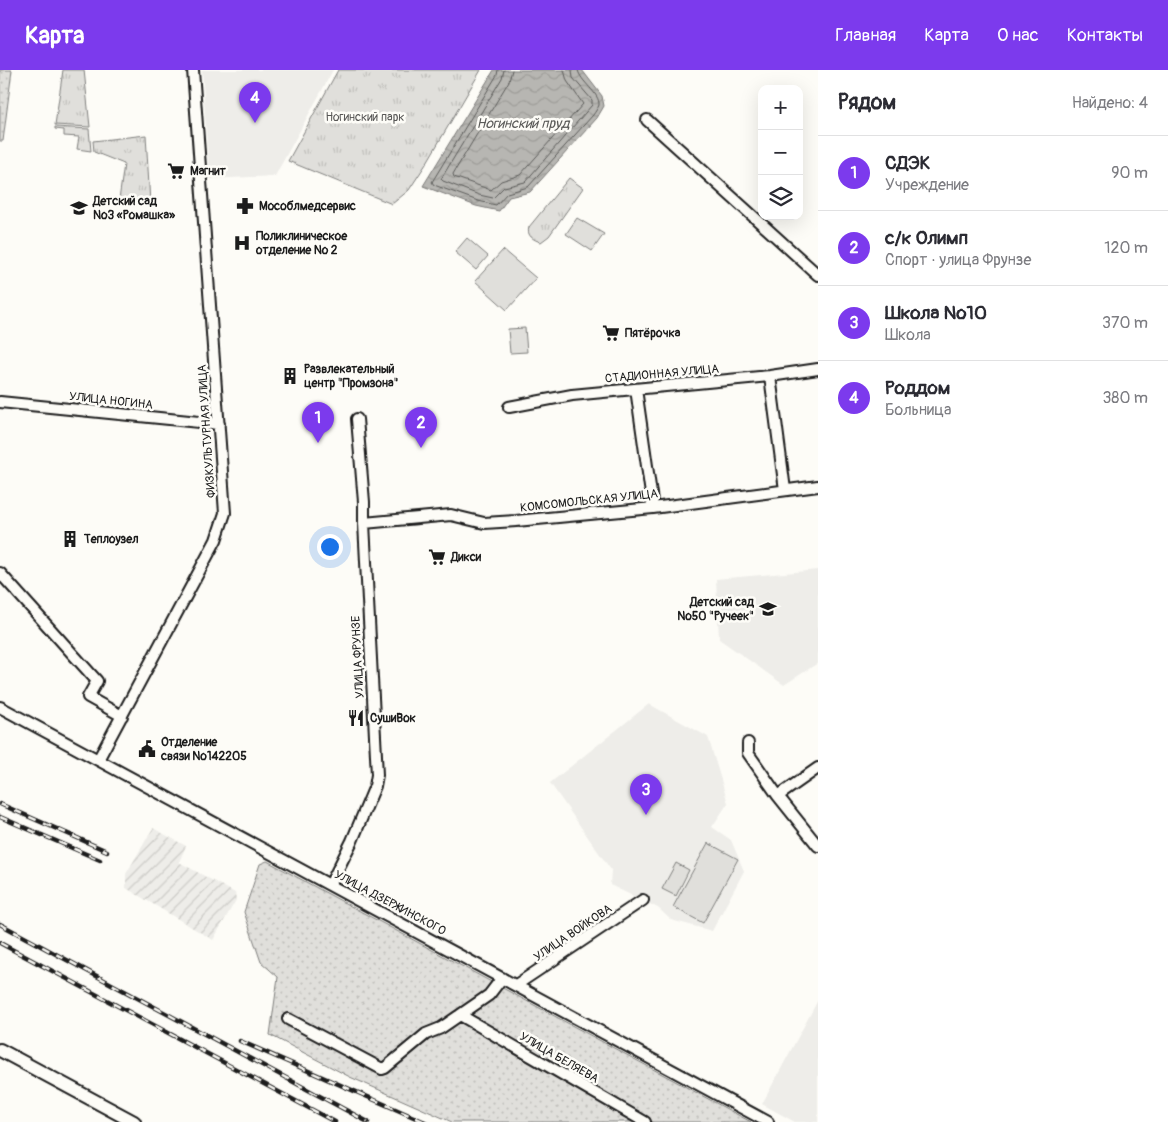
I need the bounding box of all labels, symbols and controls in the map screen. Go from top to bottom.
text: Карта [25,21,84,50]
text: Главная [835,24,896,47]
text: Карта [924,24,969,47]
text: О нас [997,24,1039,47]
text: Контакты [1067,24,1143,47]
pin: 4 [239,82,271,123]
map controls [758,85,803,220]
button: + [758,85,803,130]
text: Рядом [838,89,896,116]
text: Найдено: 4 [1072,93,1148,113]
park label: Ногинский парк [326,110,405,125]
water label: Ногинский пруд [477,115,571,132]
button: − [758,130,803,175]
text: СДЭК [885,151,930,175]
supermarket icon: Магнит [166,161,186,181]
text: 1 [851,163,857,183]
text: 90 m [1111,163,1148,183]
place label: Магнит [190,164,227,179]
button: layers [758,175,803,220]
text: Учреждение [885,175,969,195]
place label: Детский сад №3 «Ромашка» [92,194,176,223]
pharmacy icon: Мособлмедсервис [235,196,255,216]
school or university icon: Детский сад №3 «Ромашка» [69,198,89,218]
place label: Мособлмедсервис [259,199,356,214]
text: с/к Олимп [885,226,968,250]
place label: Поликлиническое отделение № 2 [255,229,348,258]
hospital icon: Поликлиническое отделение № 2 [232,233,252,253]
text: 2 [850,238,858,258]
text: 120 m [1104,238,1148,258]
text: Спорт · улица Фрунзе [885,250,1031,270]
text: Школа №10 [885,301,987,325]
text: 3 [850,313,858,333]
text: 370 m [1102,313,1148,333]
supermarket icon: Пятёрочка [601,323,621,343]
text: Школа [885,325,931,345]
place label: Пятёрочка [625,326,681,341]
place label: Развлекательный центр "Промзона" [304,362,399,391]
street label: СТАДИОННАЯ УЛИЦА [604,362,720,386]
street label: ФИЗКУЛЬТУРНАЯ УЛИЦА [195,364,219,498]
building icon: Развлекательный центр "Промзона" [280,366,300,386]
text: Роддом [885,376,950,400]
text: 4 [849,388,859,408]
text: 380 m [1102,388,1148,408]
street label: УЛИЦА НОГИНА [68,389,154,413]
text: Больница [885,400,952,420]
pin: 1 [302,402,334,443]
pin: 2 [405,407,437,448]
street label: КОМСОМОЛЬСКАЯ УЛИЦА [519,486,659,516]
building icon: Теплоузел [60,529,80,549]
place label: Теплоузел [83,532,139,547]
your location [317,534,343,560]
supermarket icon: Дикси [427,547,447,567]
place label: Дикси [450,550,482,565]
place label: Детский сад №50 "Ручеек" [677,595,755,624]
school or university icon: Детский сад №50 "Ручеек" [758,599,778,619]
street label: УЛИЦА ФРУНЗЕ [348,615,368,699]
restaurant icon: СушиВок [346,708,366,728]
place label: СушиВок [370,711,417,726]
place label: Отделение связи №142205 [160,735,247,764]
public building icon: Отделение связи №142205 [137,739,157,759]
pin: 3 [630,774,662,815]
street label: УЛИЦА ДЗЕРЖИНСКОГО [332,867,449,939]
street label: УЛИЦА ВОЙКОВА [531,901,615,965]
street label: УЛИЦА БЕЛЯЕВА [517,1029,601,1087]

